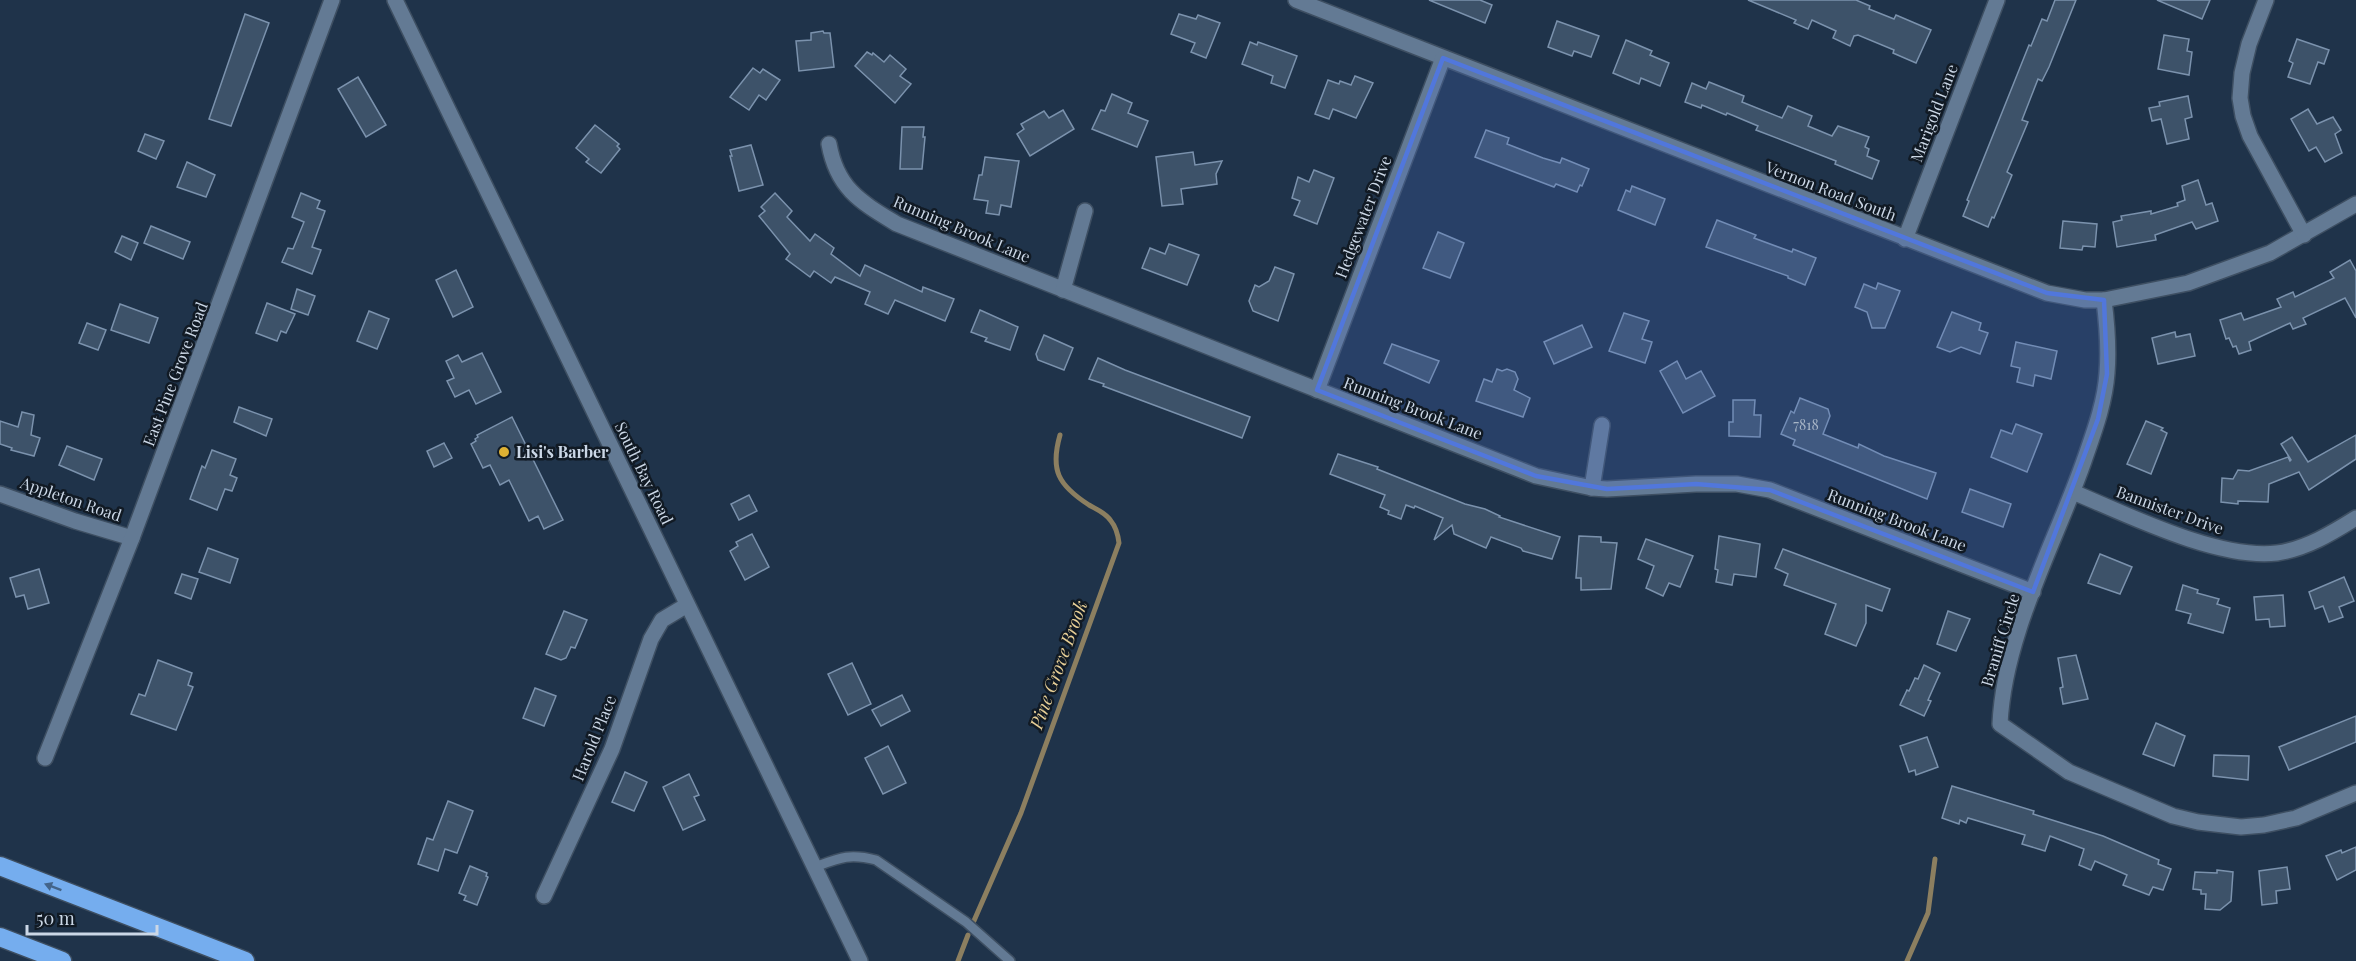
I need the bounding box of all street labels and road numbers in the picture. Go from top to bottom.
street label: Marigold Lane [1905,61,1962,165]
street label: Hedgewater Drive [1330,153,1396,281]
street label: Vernon Road South [1762,156,1900,225]
street label: Running Brook Lane [890,190,1034,267]
street label: East Pine Grove Road [137,299,212,449]
street label: Running Brook Lane [1341,371,1486,444]
street label: South Bay Road [611,418,678,528]
street label: Appleton Road [17,471,124,526]
street label: Bannister Drive [2114,480,2227,539]
street label: Running Brook Lane [1825,483,1970,556]
street label: Braniff Circle [1975,591,2024,689]
street label: Harold Place [567,692,620,784]

